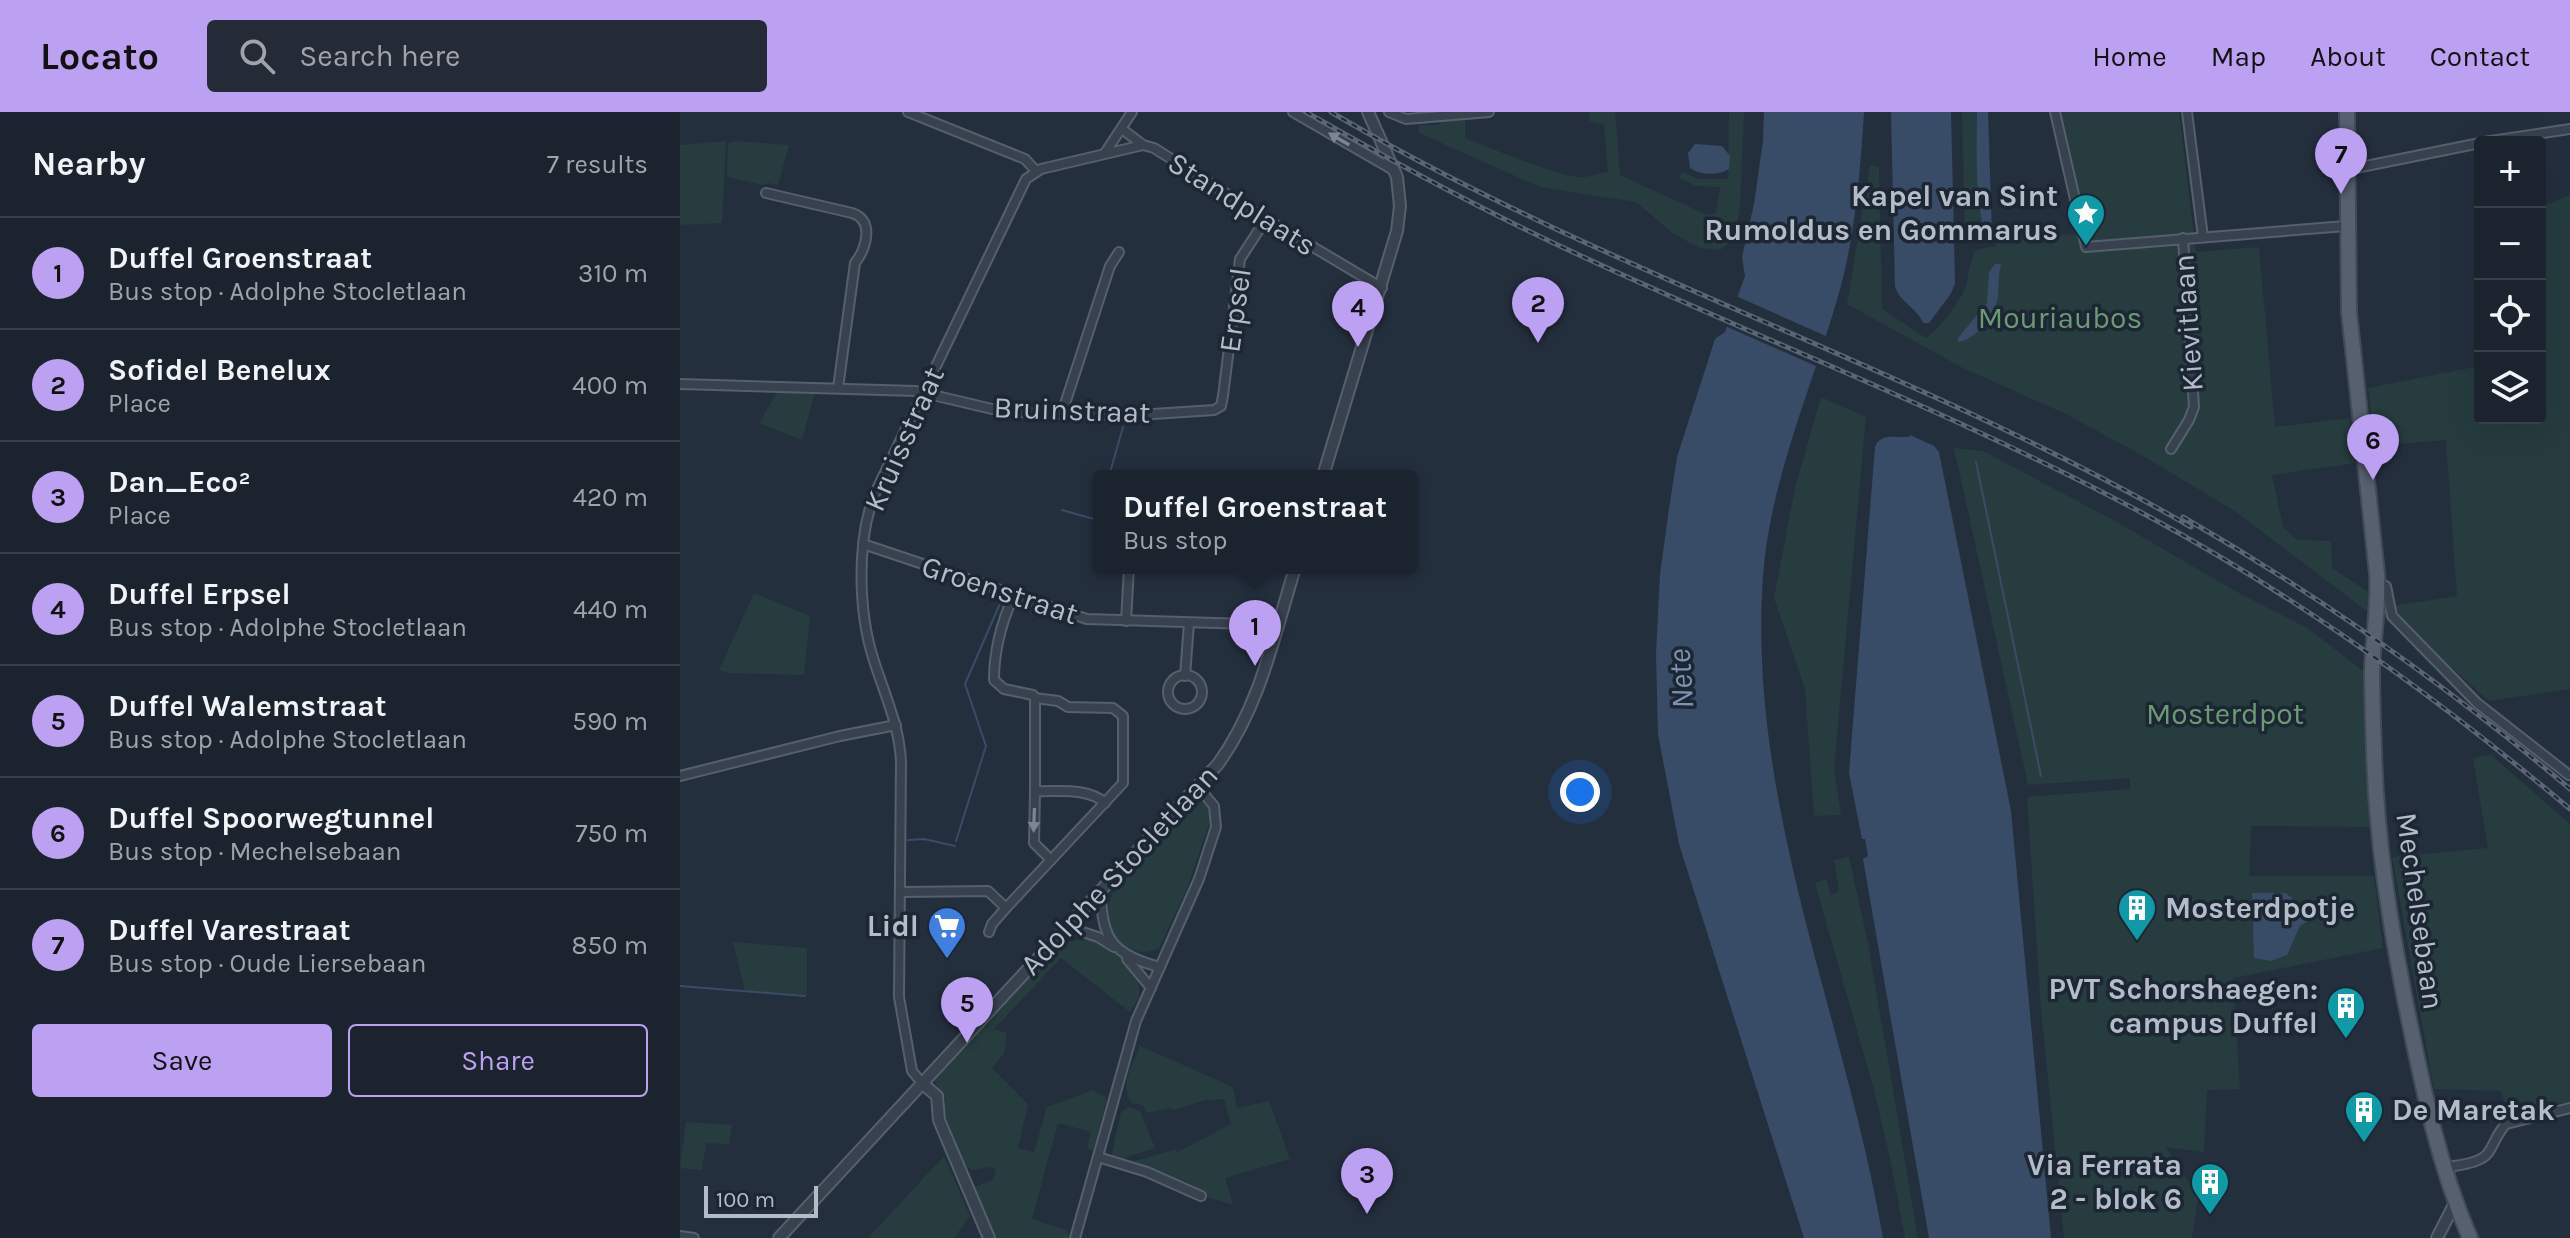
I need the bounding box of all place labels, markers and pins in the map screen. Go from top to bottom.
pin: 7 [2315,128,2367,194]
place label: Kapel van Sint Rumoldus en Gommarus [1704,178,2058,248]
place icon: Kapel van Sint Rumoldus en Gommarus [2065,192,2107,247]
pin: 2 [1512,277,1564,343]
pin: 4 [1332,281,1384,347]
pin: 6 [2347,414,2399,480]
pin: 1 [1229,600,1281,666]
building icon: Mosterdpotje [2116,887,2158,942]
place label: Mosterdpotje [2165,890,2355,926]
supermarket icon: Lidl [926,905,968,960]
place label: Lidl [867,908,919,944]
place label: PVT Schorshaegen: campus Duffel [2048,971,2318,1041]
pin: 5 [941,977,993,1043]
building icon: PVT Schorshaegen: campus Duffel [2325,985,2367,1040]
building icon: De Maretak [2343,1089,2385,1144]
place label: De Maretak [2392,1092,2555,1128]
place label: Via Ferrata 2 - blok 6 [2027,1147,2182,1217]
pin: 3 [1341,1148,1393,1214]
building icon: Via Ferrata 2 - blok 6 [2189,1161,2231,1216]

